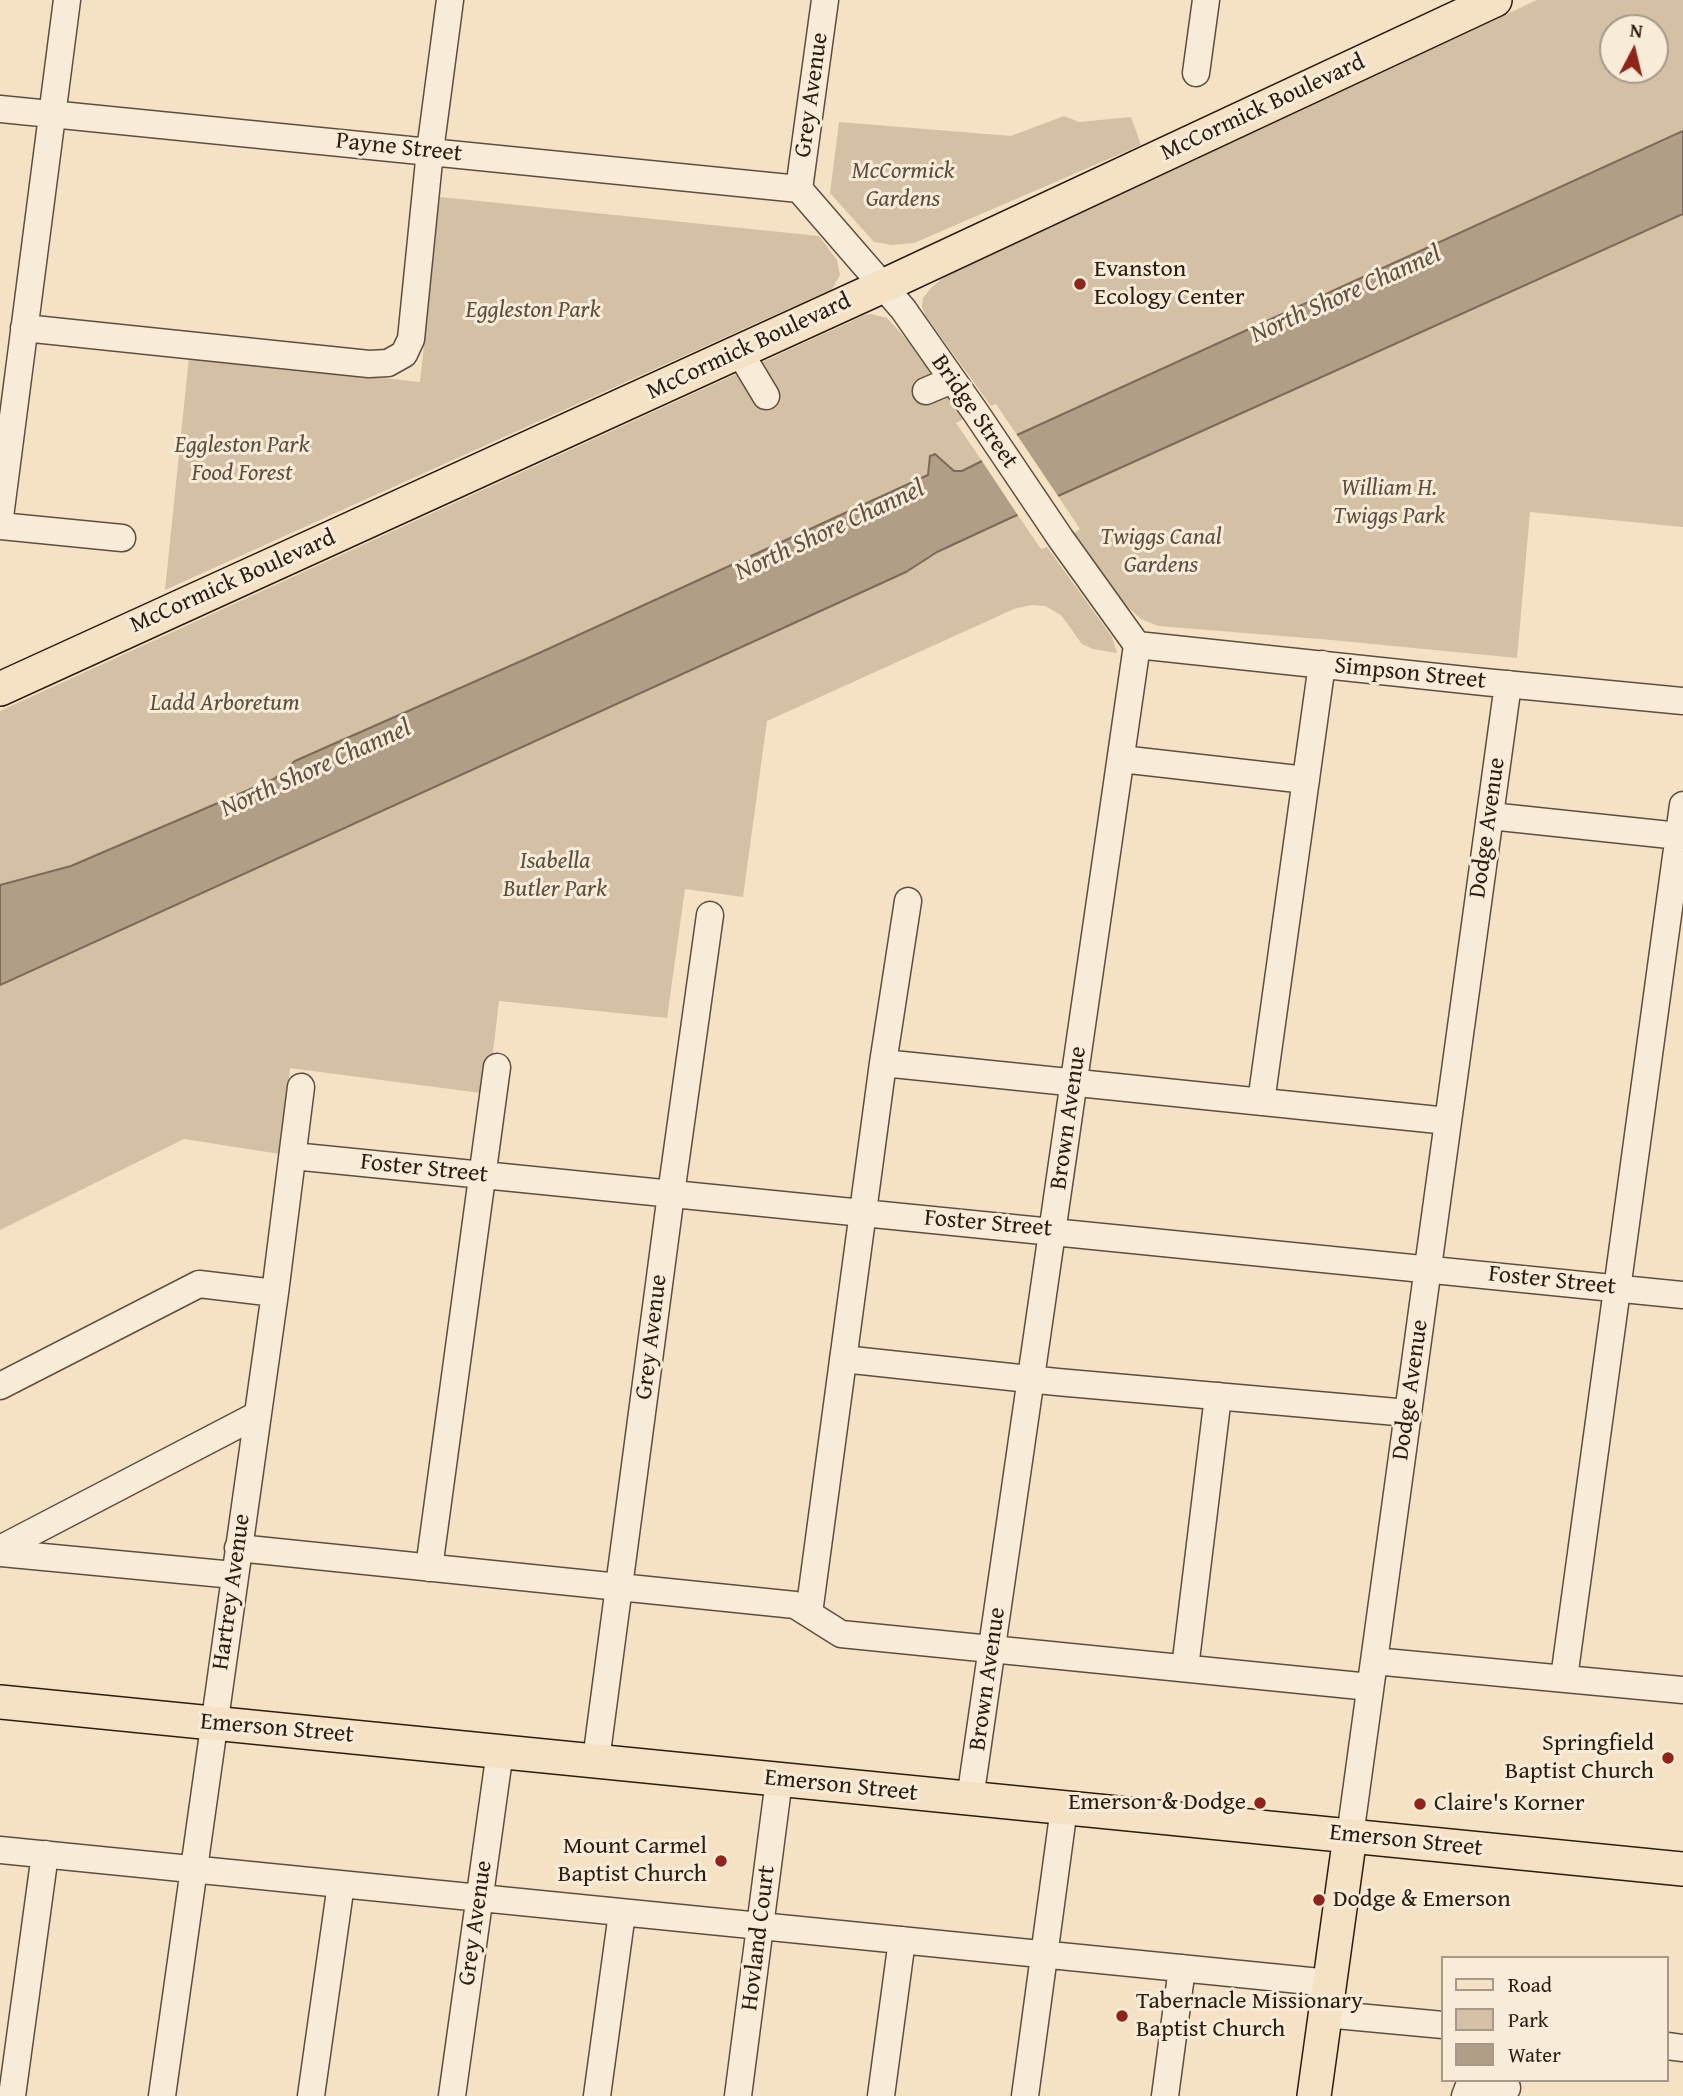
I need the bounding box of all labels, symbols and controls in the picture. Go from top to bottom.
north arrow [1599,14,1669,84]
text: N [1628,15,1644,45]
street label: Grey Avenue [789,31,835,159]
street label: McCormick Boulevard [1156,48,1370,168]
street label: Payne Street [334,127,464,169]
park label: McCormick Gardens [852,158,954,214]
water label: North Shore Channel [1246,239,1446,351]
place label: Evanston Ecology Center [1094,256,1245,312]
marker: Evanston Ecology Center [1072,276,1088,292]
street label: McCormick Boulevard [642,287,856,407]
park label: Eggleston Park [466,297,600,325]
street label: Bridge Street [924,350,1024,474]
park label: Eggleston Park Food Forest [175,432,309,488]
water label: North Shore Channel [730,474,930,588]
park label: William H. Twiggs Park [1333,475,1445,531]
street label: McCormick Boulevard [126,524,340,640]
park label: Twiggs Canal Gardens [1100,524,1222,580]
street label: Simpson Street [1333,652,1487,696]
park label: Ladd Arboretum [150,690,300,718]
water label: North Shore Channel [216,713,416,825]
street label: Dodge Avenue [1464,756,1512,900]
park label: Isabella Butler Park [503,848,607,904]
street label: Brown Avenue [1045,1044,1093,1192]
street label: Foster Street [359,1148,489,1190]
street label: Foster Street [923,1204,1053,1244]
street label: Foster Street [1487,1260,1617,1302]
street label: Grey Avenue [630,1273,674,1401]
street label: Dodge Avenue [1387,1318,1435,1462]
street label: Hartrey Avenue [207,1512,257,1672]
street label: Brown Avenue [964,1605,1012,1753]
street label: Emerson Street [199,1708,355,1750]
place label: Springfield Baptist Church [1505,1730,1654,1786]
marker: Springfield Baptist Church [1660,1750,1676,1766]
street label: Emerson Street [763,1764,919,1808]
place label: Emerson & Dodge [1068,1789,1246,1817]
place label: Claire's Korner [1434,1790,1585,1818]
marker: Emerson & Dodge [1252,1795,1268,1811]
marker: Claire's Korner [1412,1796,1428,1812]
street label: Emerson Street [1328,1819,1484,1863]
place label: Mount Carmel Baptist Church [558,1833,707,1889]
marker: Mount Carmel Baptist Church [713,1853,729,1869]
street label: Grey Avenue [453,1859,499,1987]
street label: Hovland Court [736,1864,782,2012]
place label: Dodge & Emerson [1333,1886,1511,1914]
marker: Dodge & Emerson [1311,1892,1327,1908]
legend [1442,1956,1669,2082]
text: Road [1508,1969,1552,2000]
place label: Tabernacle Missionary Baptist Church [1136,1988,1363,2044]
text: Park [1508,2004,1549,2035]
marker: Tabernacle Missionary Baptist Church [1114,2008,1130,2024]
text: Water [1508,2039,1561,2070]

